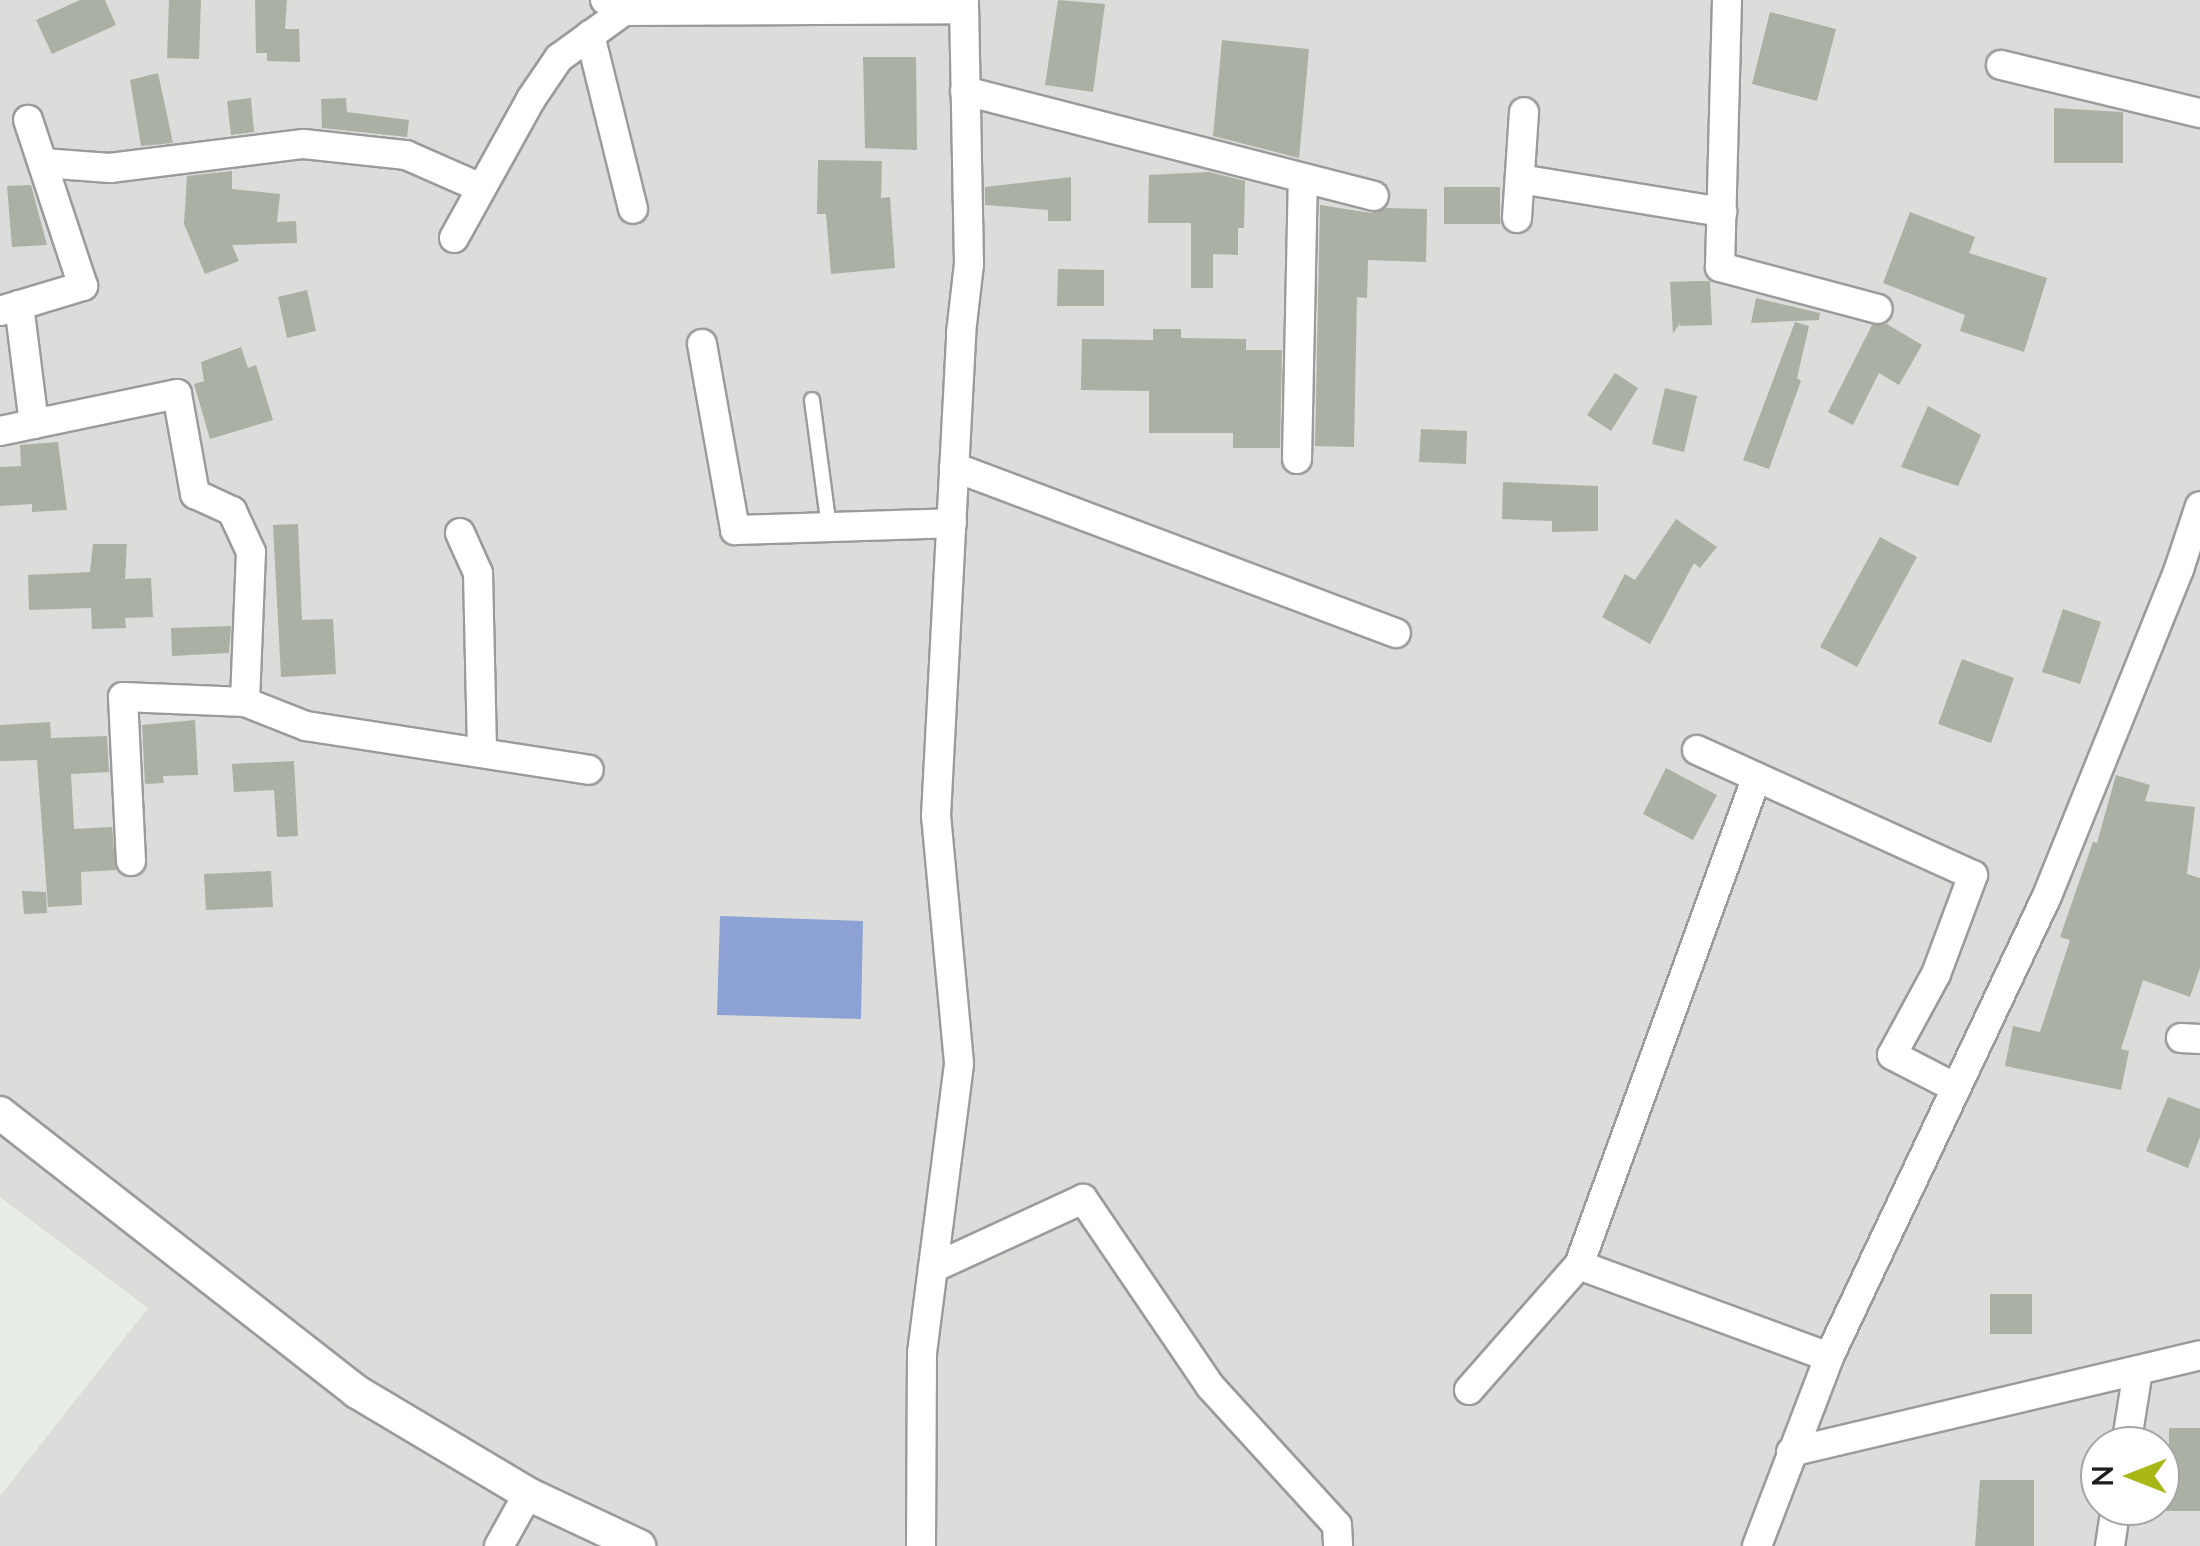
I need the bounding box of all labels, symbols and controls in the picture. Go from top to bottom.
north arrow [2080,1426,2180,1526]
text: N [2085,1465,2119,1487]

